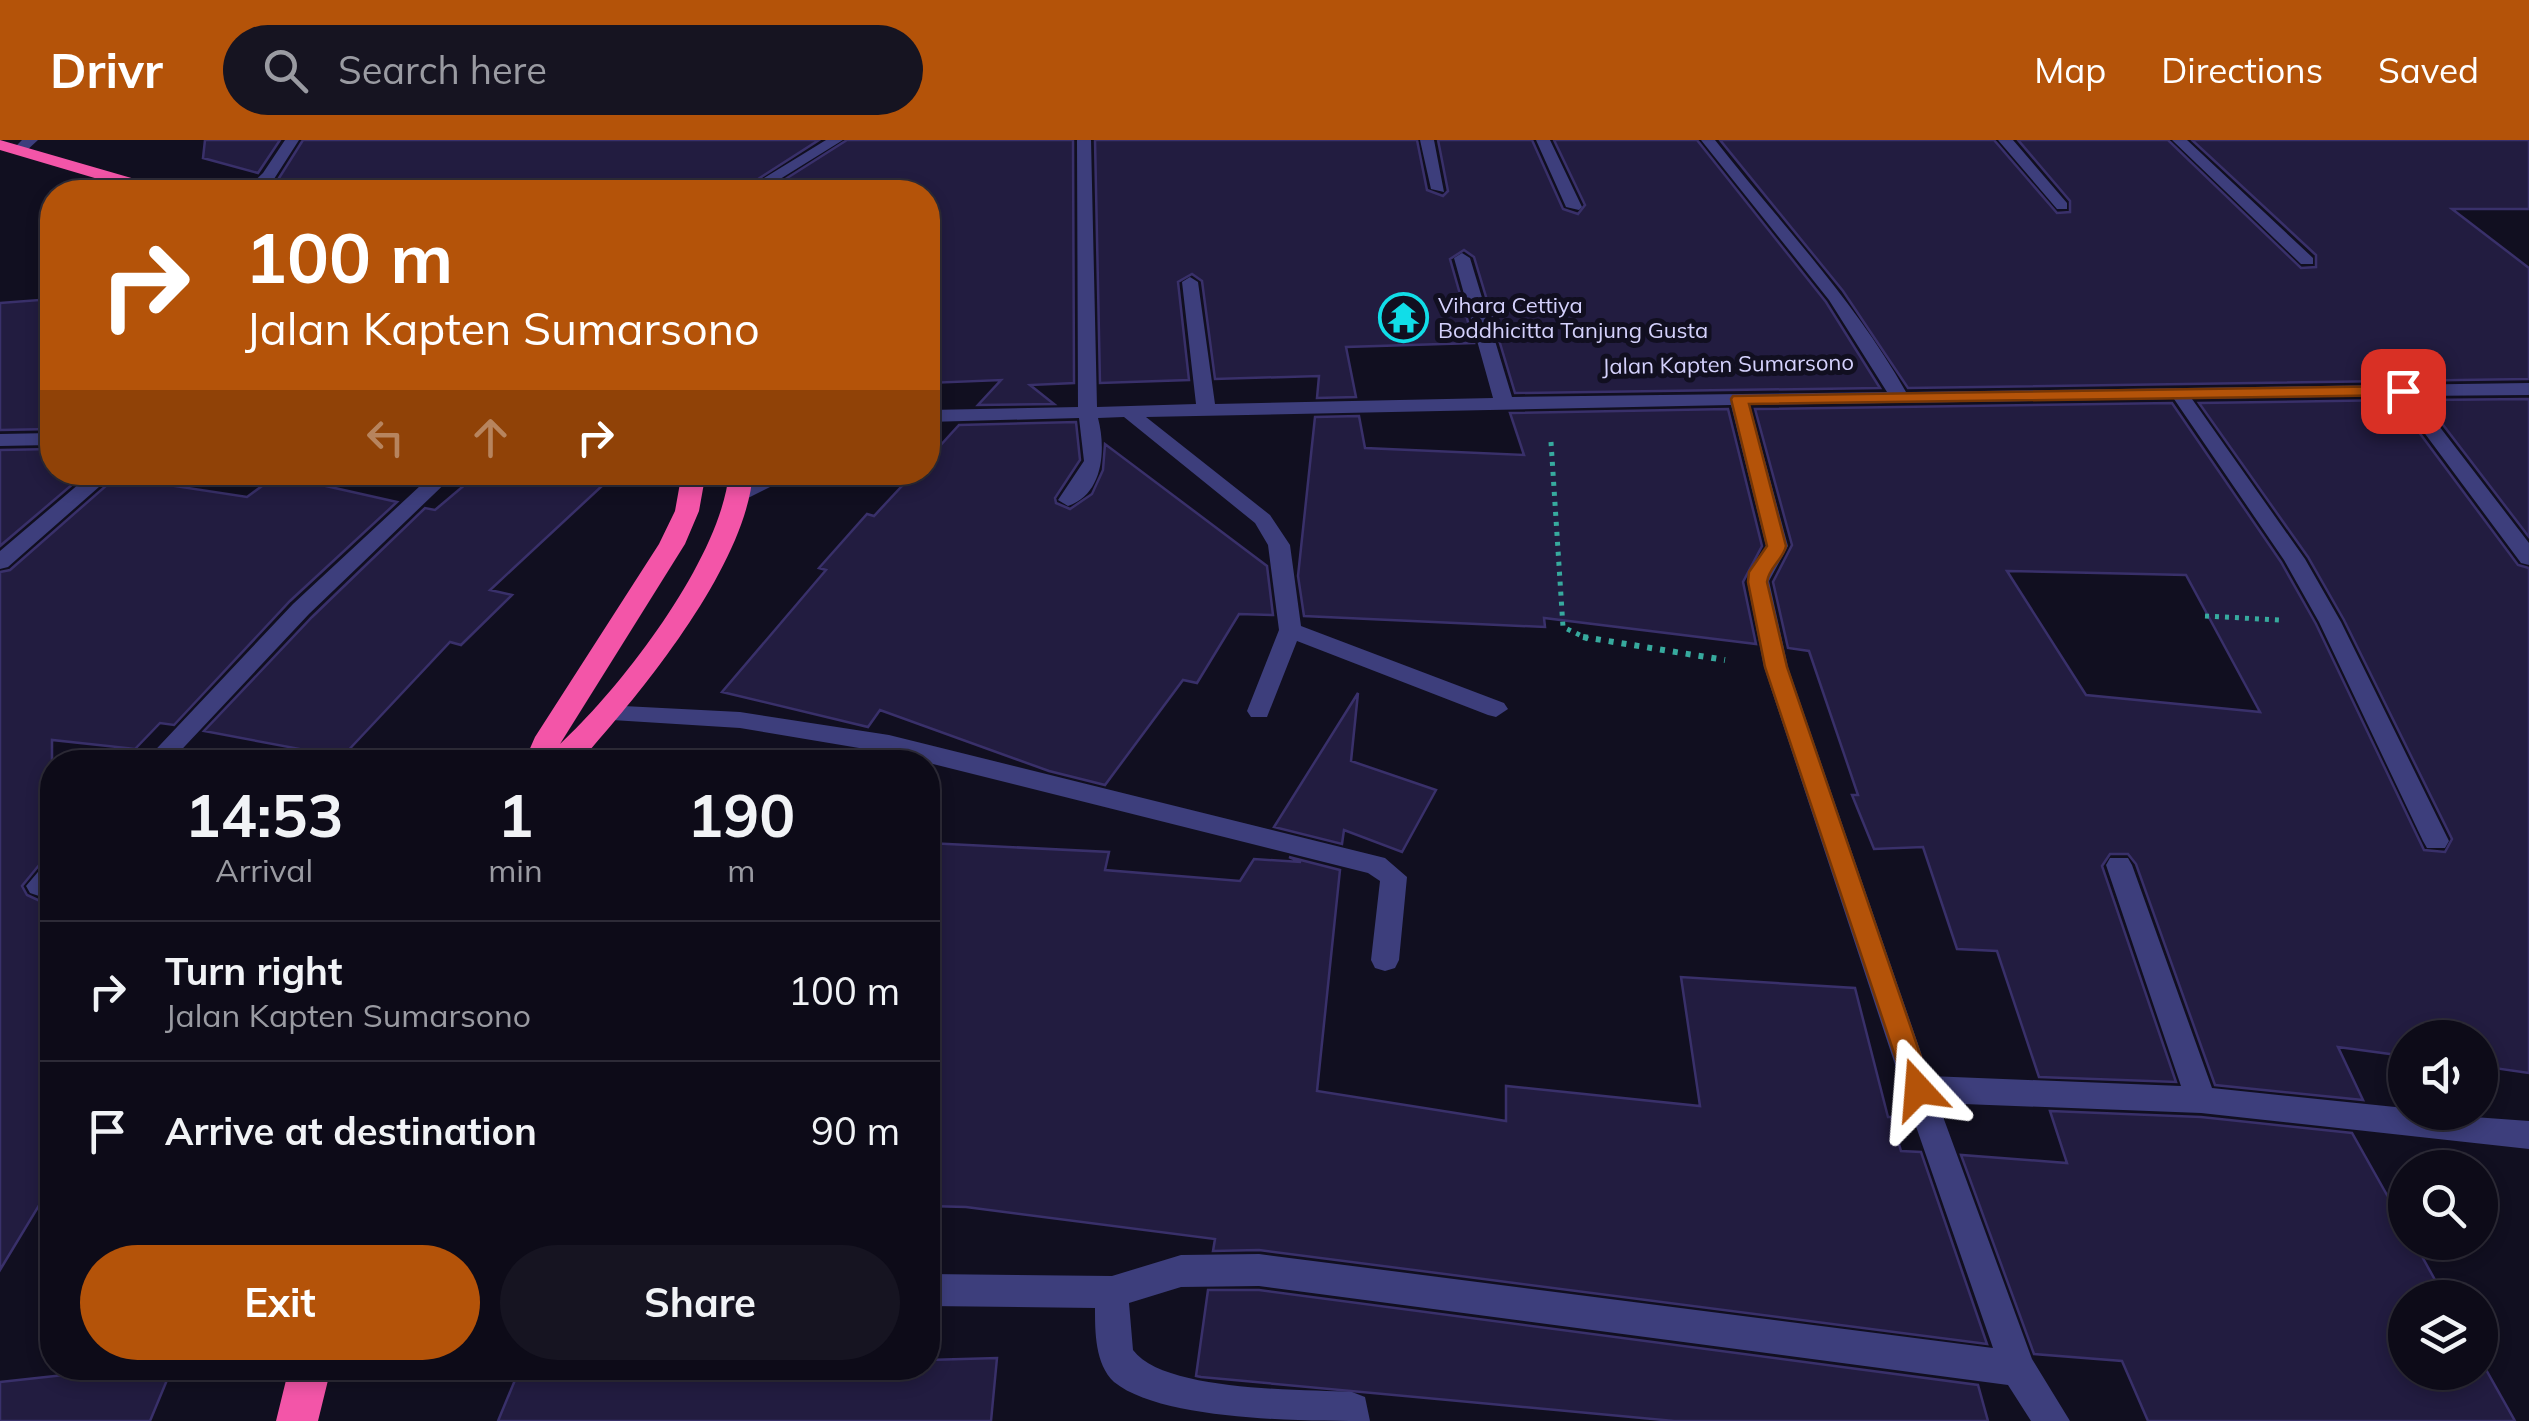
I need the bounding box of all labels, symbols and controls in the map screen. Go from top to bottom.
search box [223,25,923,115]
text: Drivr [50,40,163,100]
icon: search [258,43,313,98]
text: Search here [338,46,547,94]
text: Map [2034,48,2106,92]
text: Directions [2161,48,2323,92]
text: Saved [2378,48,2479,92]
text: 100 m [245,213,453,301]
icon: right [80,220,210,350]
place label: Vihara Cettiya Boddhicitta Tanjung Gusta [1438,291,1708,344]
temple icon: Vihara Cettiya Boddhicitta Tanjung Gusta [1377,292,1429,344]
text: Jalan Kapten Sumarsono [245,300,760,356]
street label: Jalan Kapten Sumarsono [1602,348,1854,380]
pin [2361,349,2446,434]
icon: arrive [2376,364,2431,419]
icon: left [358,410,413,465]
icon: ahead [463,410,518,465]
icon: right [568,410,623,465]
text: 14:53 [185,777,344,852]
text: 1 [497,777,533,852]
text: 190 [687,777,795,852]
text: Arrival [215,850,313,890]
text: min [488,850,543,890]
text: m [727,850,755,890]
text: Turn right [165,947,342,995]
icon: right [80,964,135,1019]
text: 100 m [788,967,900,1015]
text: Jalan Kapten Sumarsono [165,995,531,1035]
map controls [2388,1020,2498,1390]
button: sound [2388,1020,2498,1130]
position arrow [1866,1037,1970,1141]
icon: arrive [80,1104,135,1159]
text: Arrive at destination [165,1107,537,1155]
text: 90 m [811,1107,900,1155]
button: search [2388,1150,2498,1260]
button: Exit [80,1245,480,1360]
button: Share [500,1245,900,1360]
button: layers [2388,1280,2498,1390]

